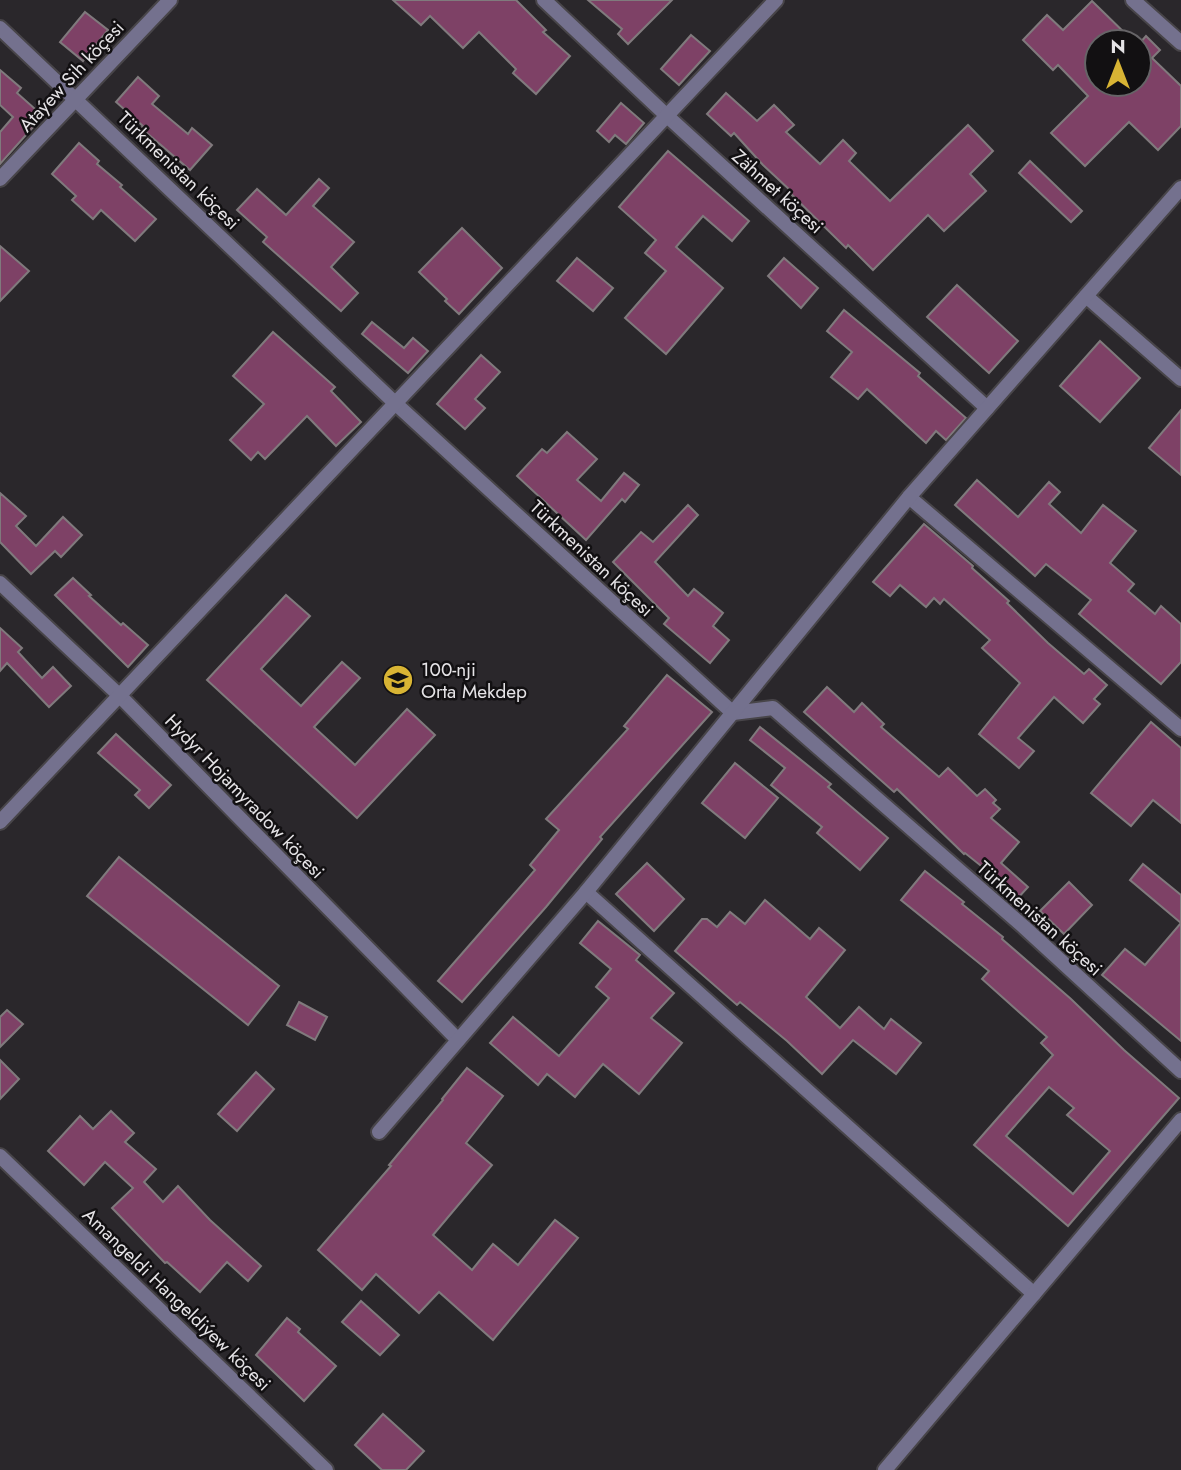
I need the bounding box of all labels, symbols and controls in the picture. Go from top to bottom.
street label: Ataýew Sih köçesi [13,15,130,138]
north arrow [1083,28,1153,98]
text: N [1110,33,1126,60]
street label: Türkmenistan köçesi [112,105,246,236]
street label: Zähmet köçesi [726,143,829,240]
street label: Türkmenistan köçesi [524,494,659,623]
place label: 100-nji Orta Mekdep [421,656,527,705]
school or university icon: 100-nji Orta Mekdep [381,663,415,697]
street label: Hydyr Hojamyradow köçesi [159,708,331,885]
street label: Türkmenistan köçesi [971,855,1108,982]
street label: Amangeldi Hangeldiýew köçesi [76,1202,277,1397]

